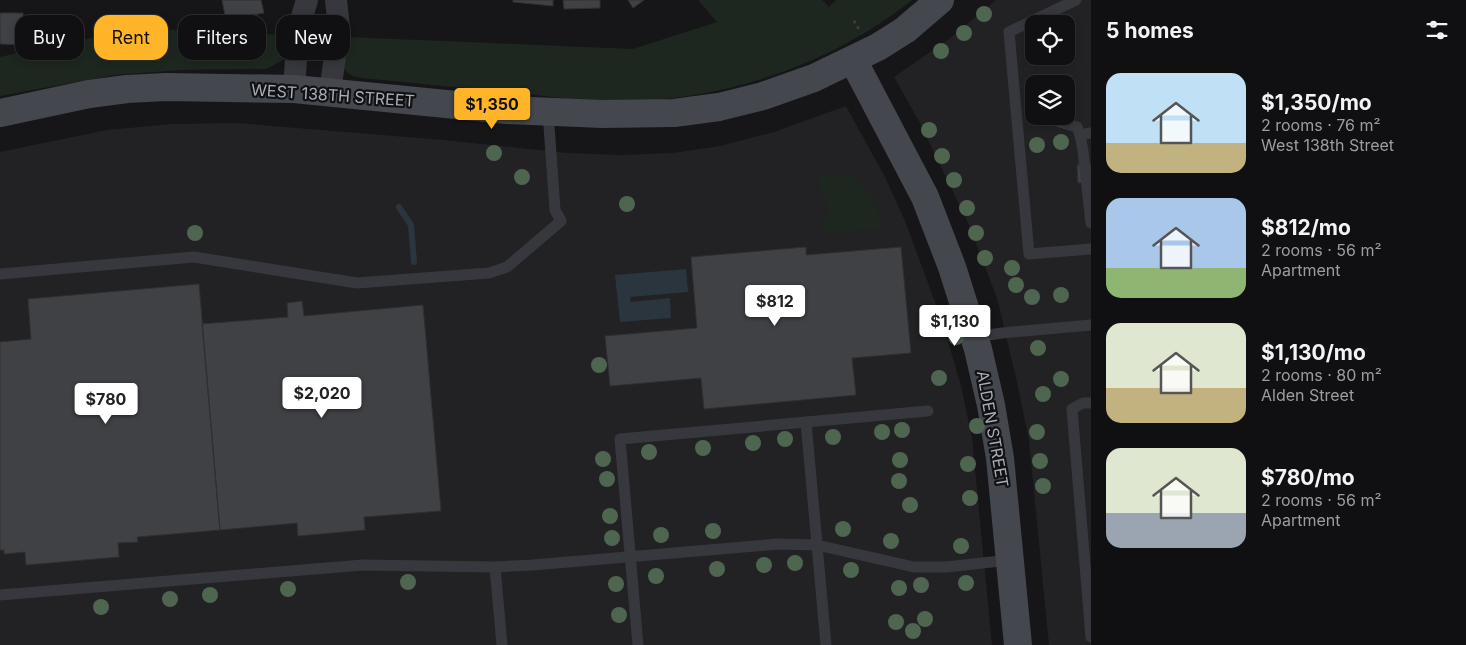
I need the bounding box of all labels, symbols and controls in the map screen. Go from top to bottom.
chip: Buy [15,15,84,60]
chip: Rent [94,15,168,60]
chip: Filters [178,15,266,60]
chip: New [276,15,350,60]
map controls [1025,15,1075,125]
button: locate [1025,15,1075,65]
icon: filters [1423,16,1451,44]
text: 5 homes [1106,18,1194,43]
button: layers [1025,75,1075,125]
street label: WEST 138TH STREET [251,79,415,111]
pin: $1,350 [451,88,533,130]
text: $1,350/mo [1261,90,1372,115]
icon: home [1146,93,1206,153]
text: $1,350 [465,94,519,114]
text: 2 rooms · 76 m² [1261,115,1381,135]
text: West 138th Street [1261,135,1394,155]
text: $812/mo [1261,215,1351,240]
icon: home [1146,218,1206,278]
text: 2 rooms · 56 m² [1261,240,1382,260]
text: Apartment [1261,260,1341,280]
pin: $812 [745,284,805,327]
text: $812 [756,291,794,311]
pin: $1,130 [914,304,996,347]
text: $1,130 [930,311,980,331]
text: $1,130/mo [1261,340,1366,365]
icon: home [1146,343,1206,403]
text: 2 rooms · 80 m² [1261,365,1382,385]
street label: ALDEN STREET [973,369,1013,489]
pin: $2,020 [281,376,363,419]
pin: $780 [76,382,136,425]
text: $2,020 [293,383,351,403]
text: Alden Street [1261,385,1354,405]
text: $780 [86,389,126,409]
text: $780/mo [1261,465,1355,490]
icon: home [1146,468,1206,528]
text: 2 rooms · 56 m² [1261,490,1382,510]
text: Apartment [1261,510,1341,530]

